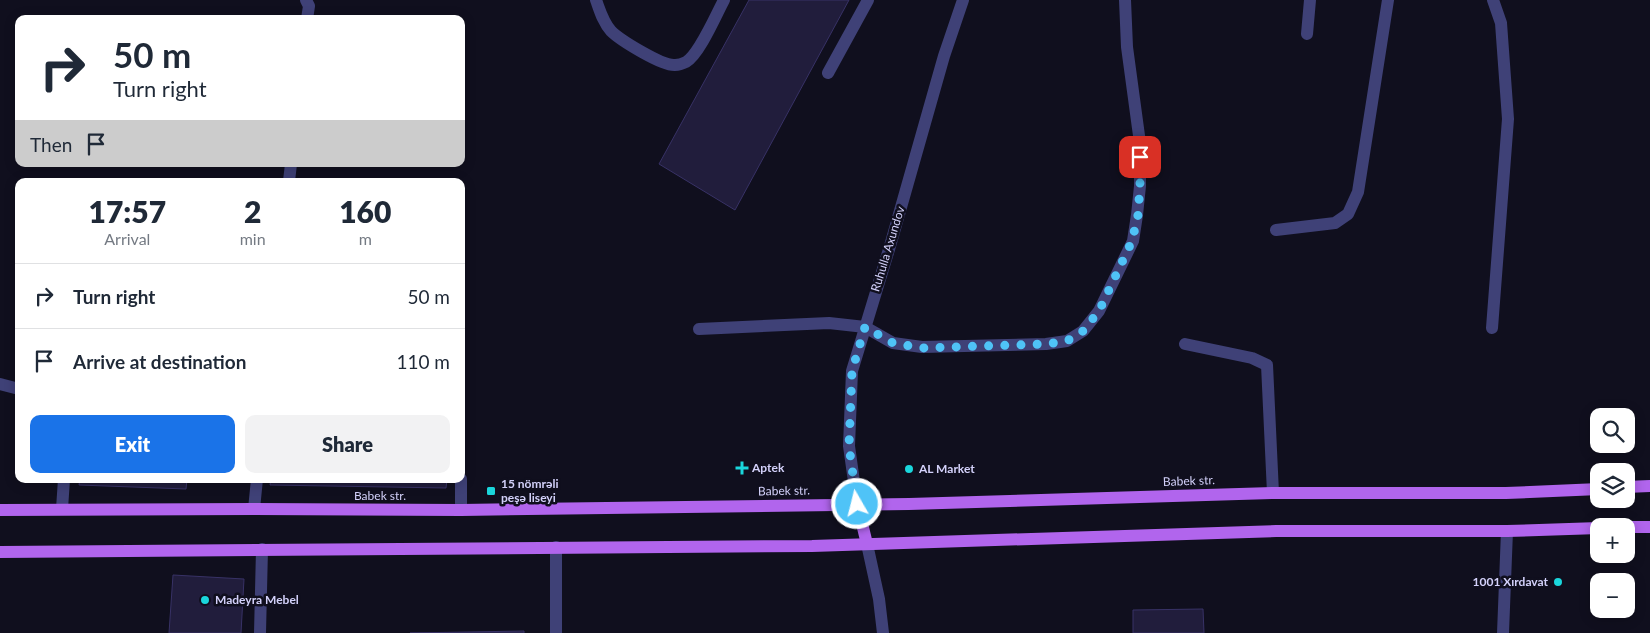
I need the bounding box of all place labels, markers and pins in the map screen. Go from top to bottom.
pin [1119,136,1161,178]
place label: Aptek [751,460,785,475]
place label: AL Market [918,461,975,476]
marker: Aptek [736,462,748,474]
marker: AL Market [903,463,915,475]
place label: 15 nömrәli peşә liseyi [501,476,558,505]
marker: 15 nömrәli peşә liseyi [485,485,497,497]
place label: 1001 Xırdavat [1473,574,1549,589]
marker: 1001 Xırdavat [1552,576,1564,588]
place label: Madeyra Mebel [215,592,299,607]
marker: Madeyra Mebel [199,594,211,606]

